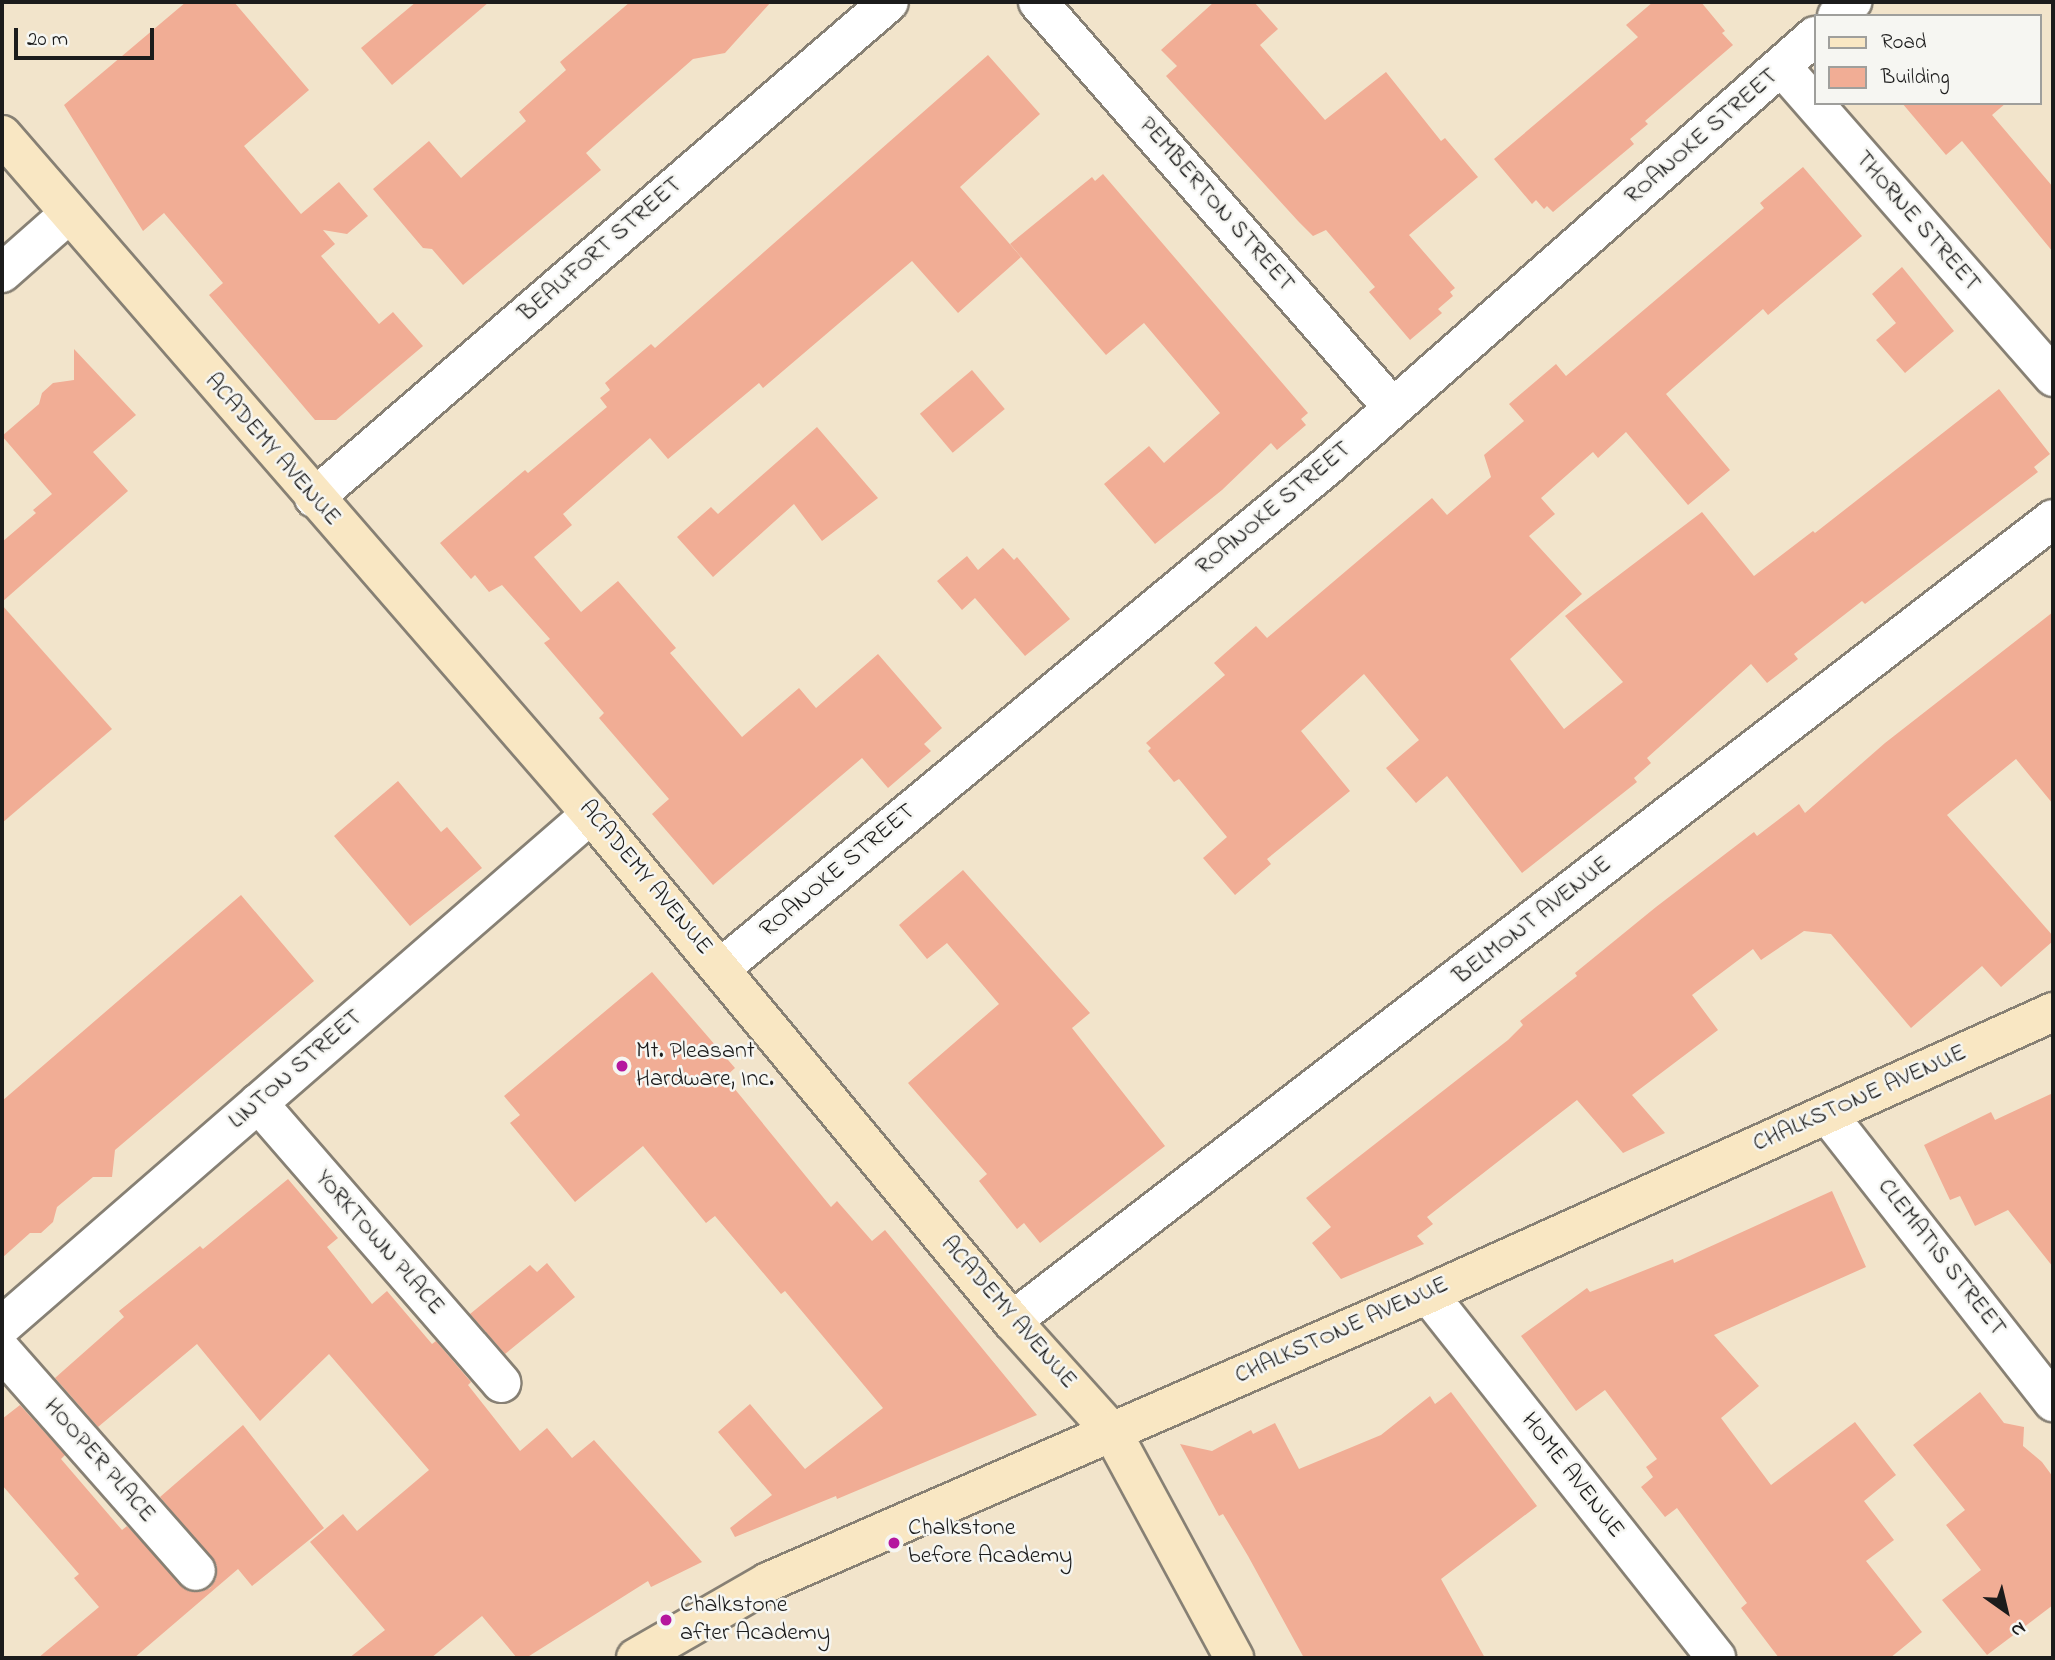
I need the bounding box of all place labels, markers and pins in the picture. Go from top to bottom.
place label: Mt. Pleasant Hardware, Inc. [636,1038,774,1094]
marker: Mt. Pleasant Hardware, Inc. [614,1058,630,1074]
place label: Chalkstone before Academy [908,1515,1072,1571]
marker: Chalkstone before Academy [886,1535,902,1551]
place label: Chalkstone after Academy [680,1592,830,1648]
marker: Chalkstone after Academy [658,1612,674,1628]

